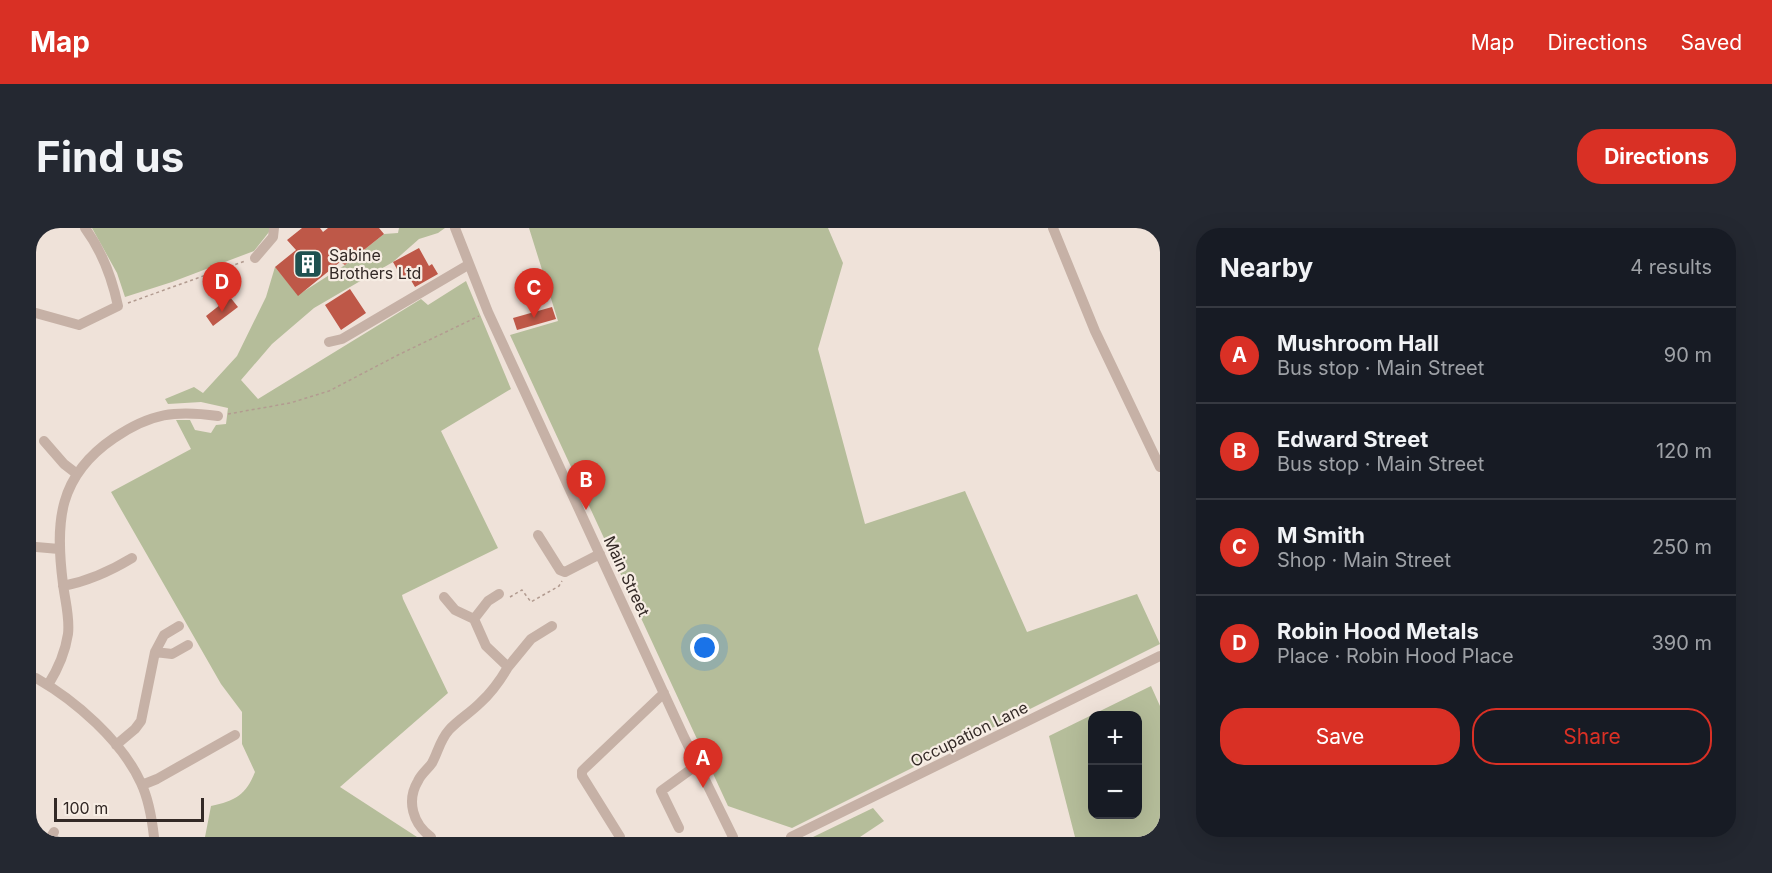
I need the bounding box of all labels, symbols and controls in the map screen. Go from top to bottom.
text: Map [30,25,90,59]
text: Map [1471,30,1514,55]
text: Directions [1547,30,1648,55]
text: Saved [1681,30,1742,55]
button: Directions [1577,129,1736,184]
text: Find us [36,131,184,182]
place label: Sabine Brothers Ltd [329,245,421,283]
building icon: Sabine Brothers Ltd [292,248,324,280]
text: Nearby [1220,252,1313,283]
text: 4 results [1630,255,1712,279]
pin: D [202,262,242,312]
pin: C [514,268,554,318]
text: Mushroom Hall [1277,330,1439,356]
text: A [1232,343,1247,367]
text: 90 m [1664,343,1712,367]
text: Bus stop · Main Street [1277,356,1484,380]
text: Edward Street [1277,426,1428,452]
text: B [1233,439,1246,463]
text: 120 m [1656,439,1712,463]
text: Bus stop · Main Street [1277,452,1484,476]
pin: B [566,460,606,510]
text: M Smith [1277,522,1365,548]
street label: Main Street [600,533,654,619]
text: C [1232,535,1247,559]
text: 250 m [1652,535,1712,559]
text: Shop · Main Street [1277,548,1451,572]
text: Robin Hood Metals [1277,618,1479,644]
text: D [1232,631,1247,655]
text: 390 m [1651,631,1712,655]
your location [690,633,719,662]
text: Place · Robin Hood Place [1277,644,1514,668]
street label: Occupation Lane [907,697,1031,771]
button: Save [1220,708,1460,765]
button: Share [1472,708,1712,765]
map controls [1088,711,1142,819]
button: + [1088,711,1142,765]
pin: A [684,738,722,788]
button: − [1088,765,1142,819]
scale bar [54,795,204,822]
text: 100 m [63,798,108,818]

